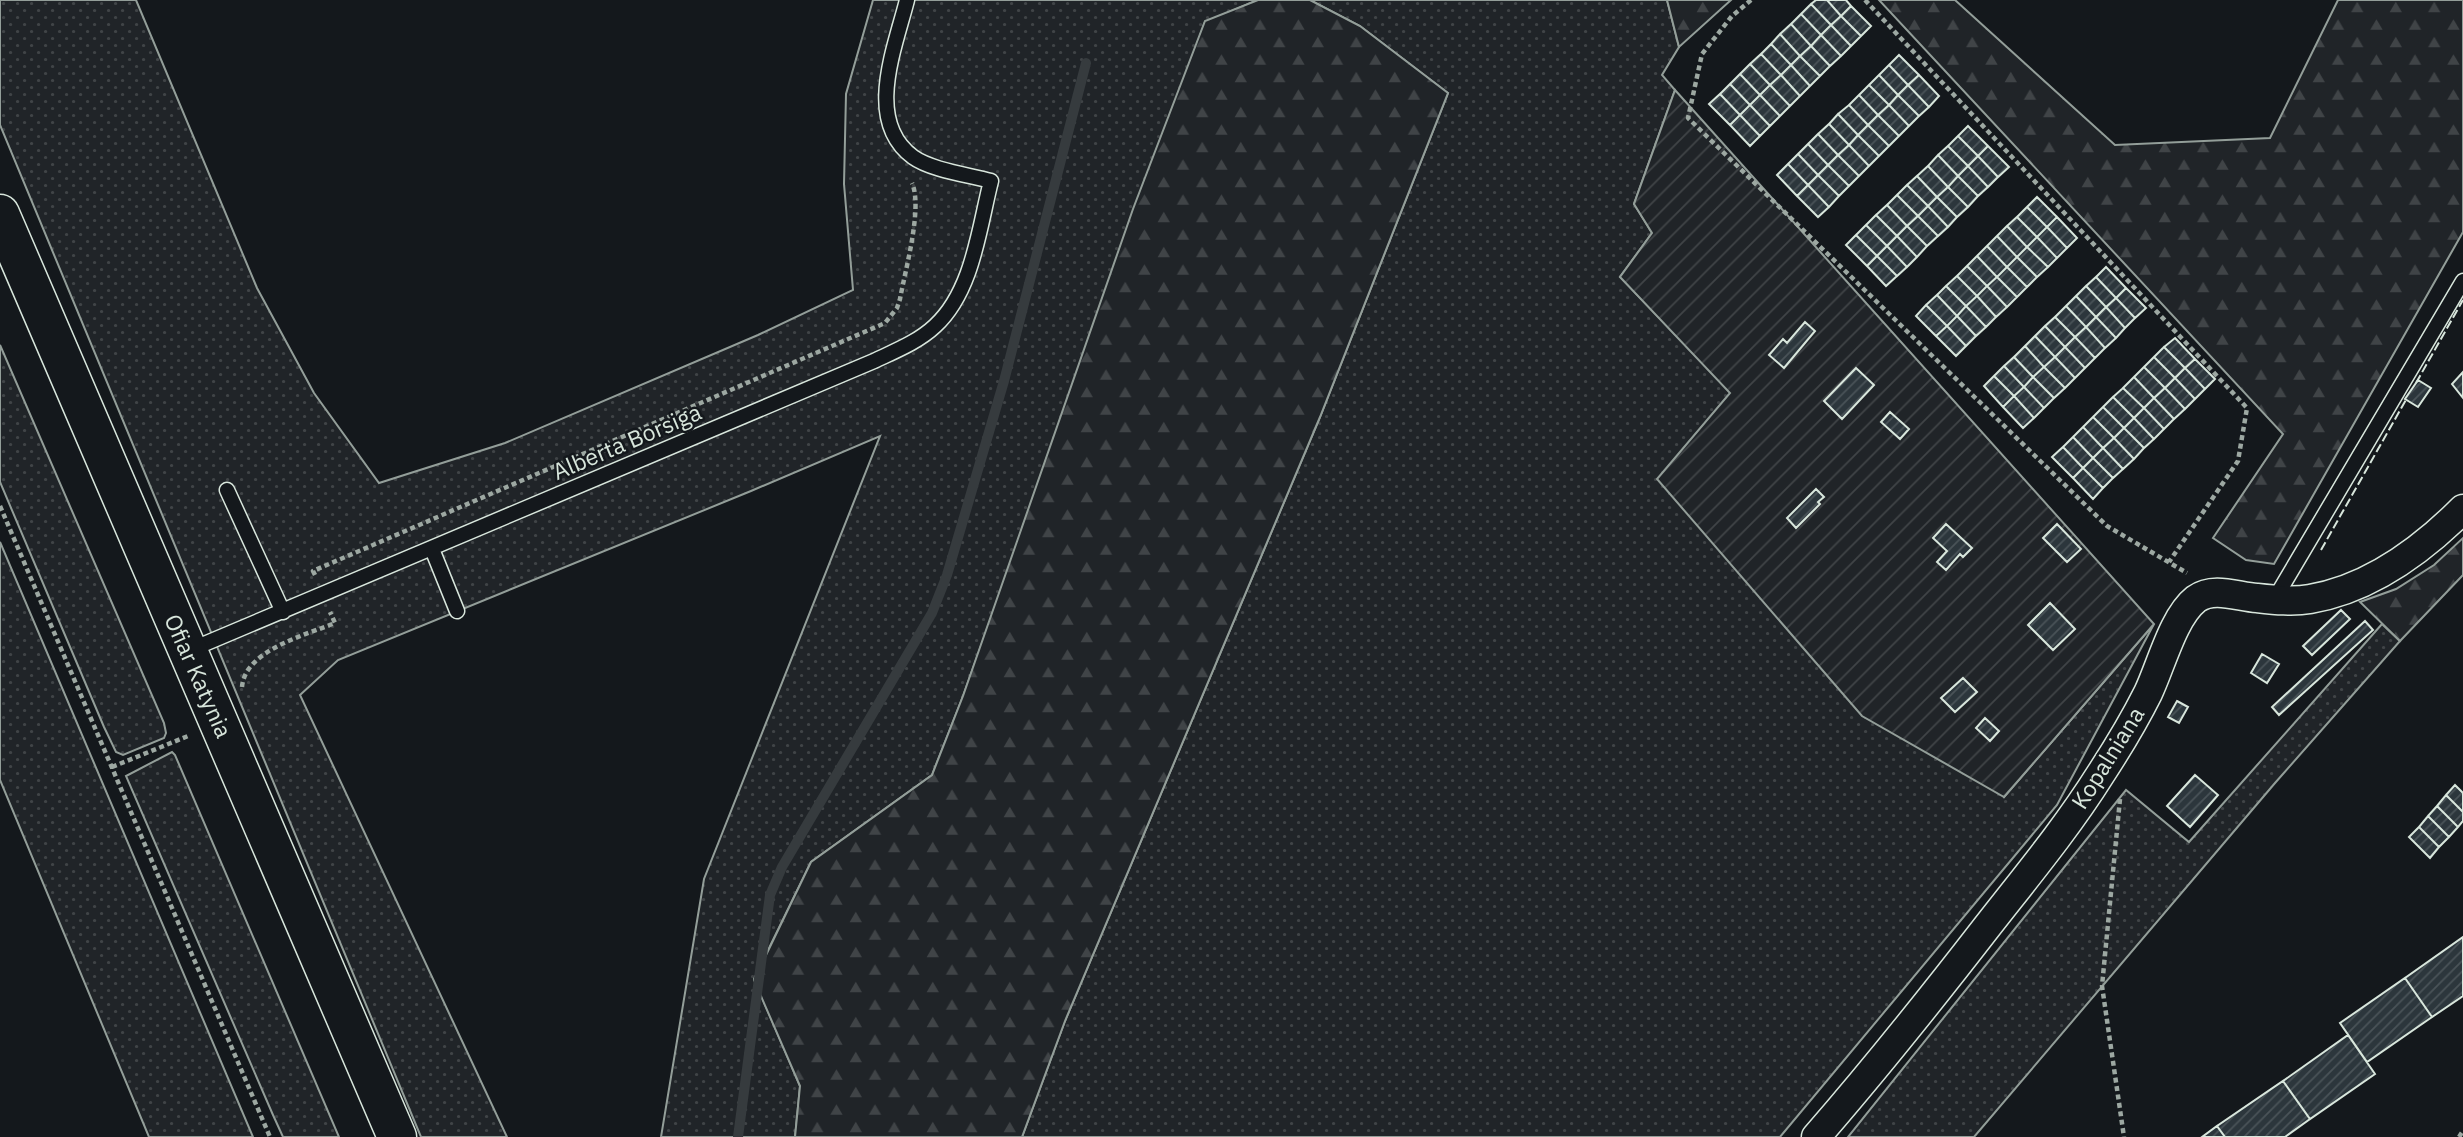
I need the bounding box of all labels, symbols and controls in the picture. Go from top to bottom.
street label: Alberta Borsiga [548,396,706,486]
street label: Ofiar Katynia [158,609,240,742]
street label: Kopalniana [2064,701,2150,814]

